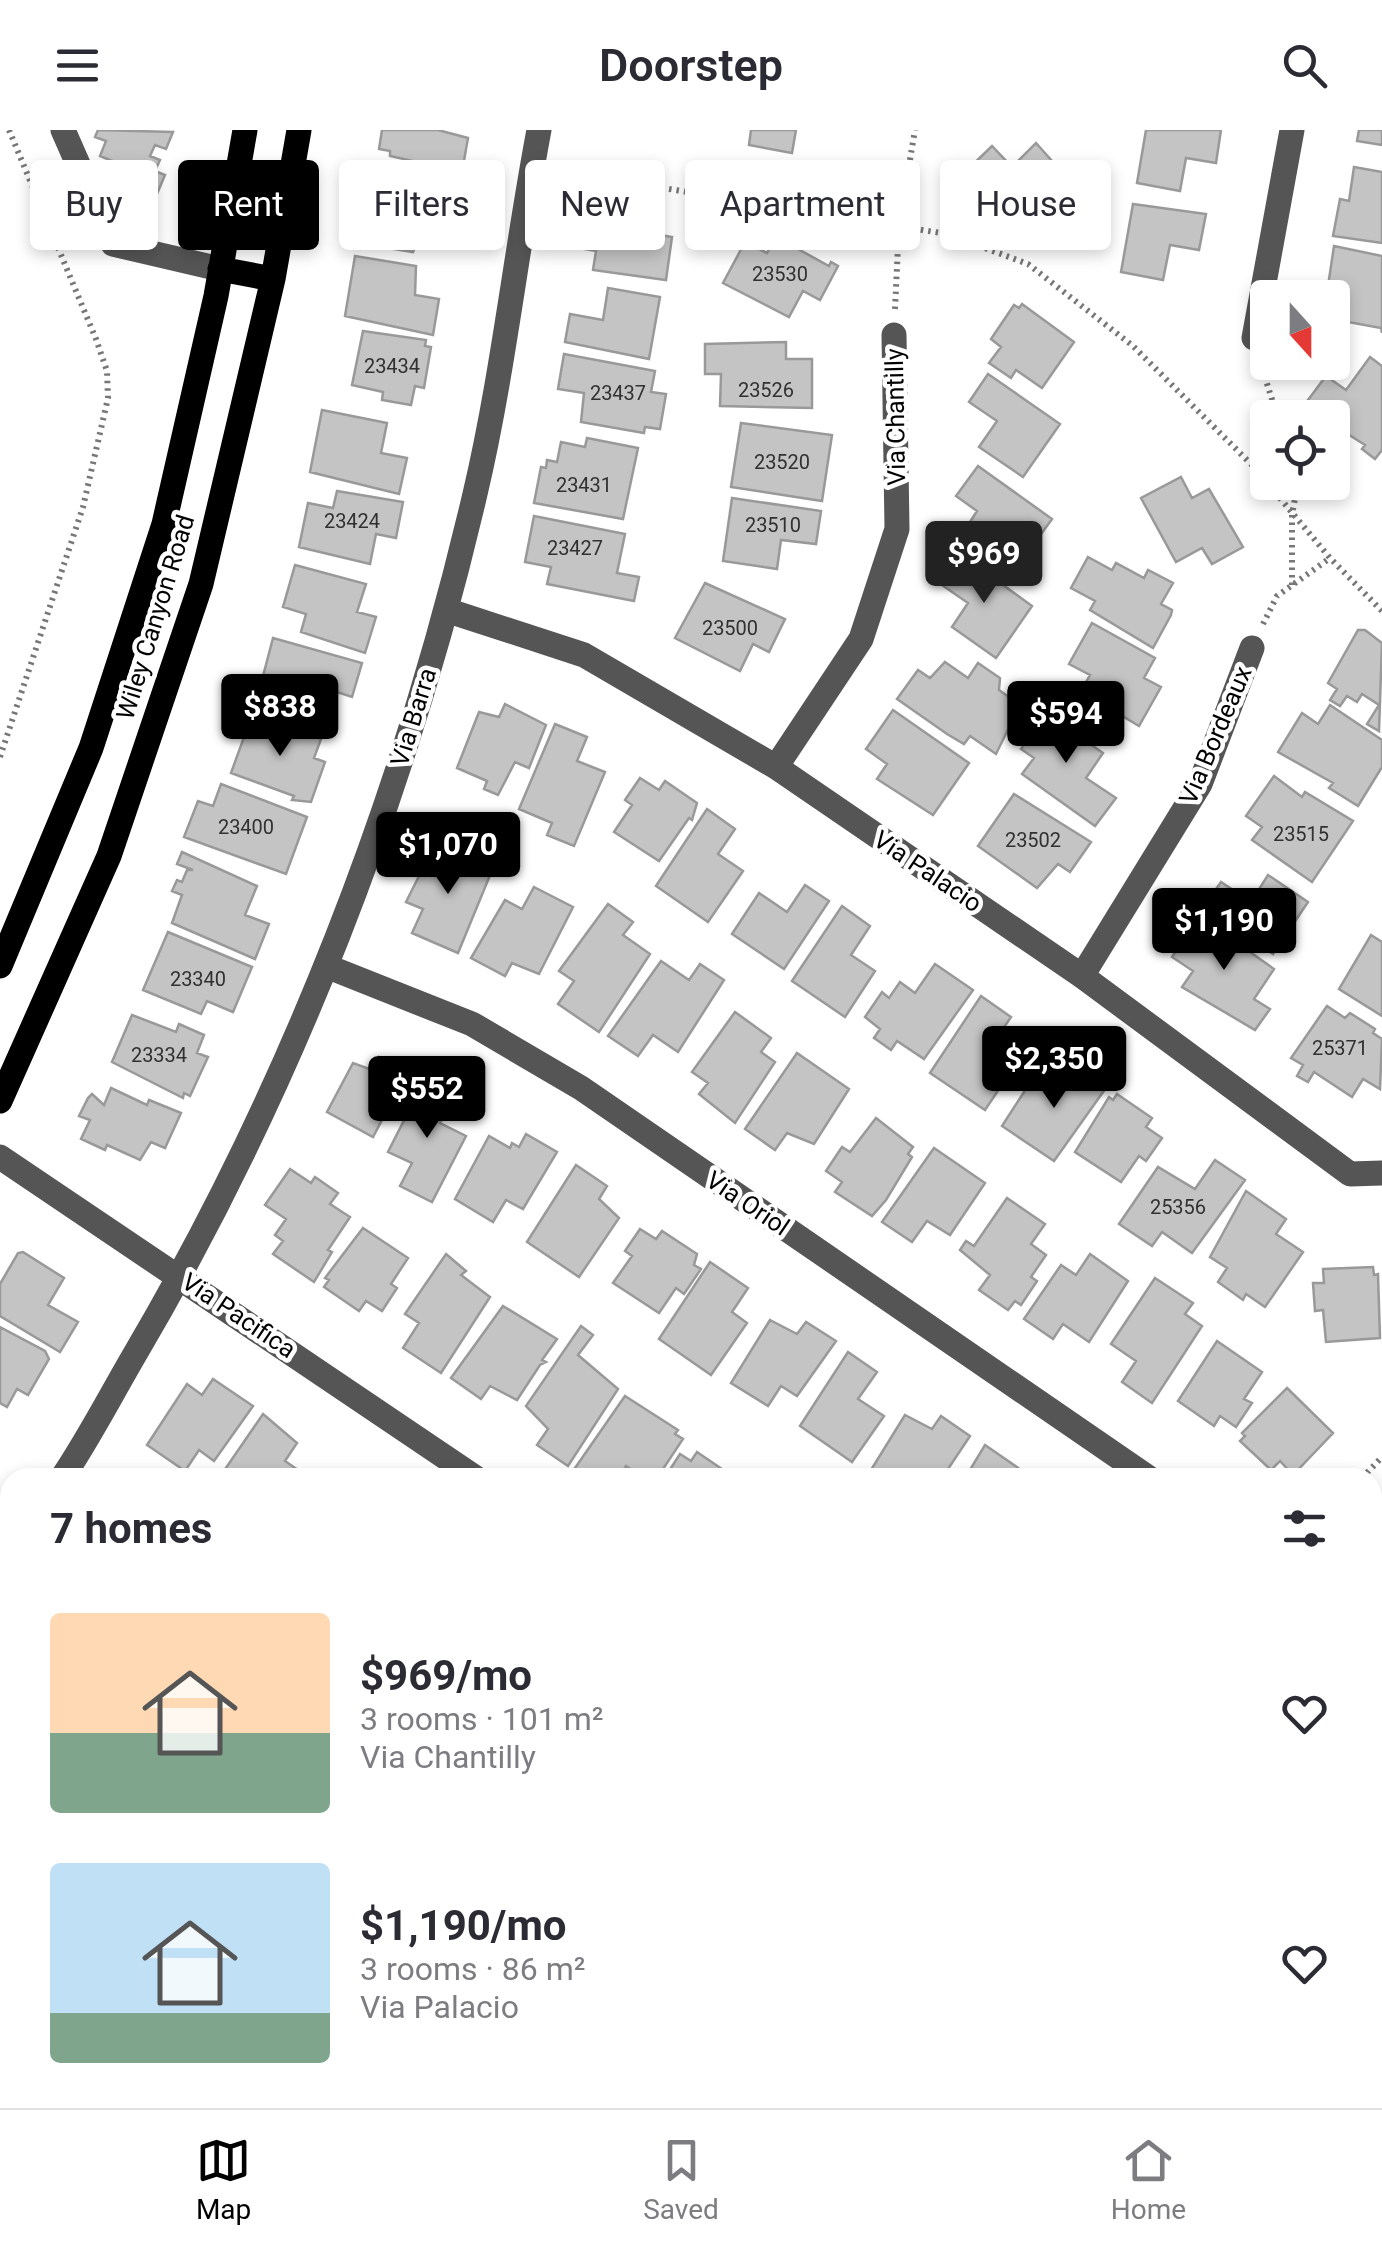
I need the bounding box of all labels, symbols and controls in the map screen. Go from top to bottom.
icon: menu [50,38,105,93]
icon: search [1277,38,1332,93]
text: Doorstep [599,39,783,92]
chip: Buy [30,160,158,250]
chip: Rent [178,160,319,250]
chip: Filters [339,160,505,250]
chip: New [525,160,665,250]
chip: Apartment [685,160,920,250]
chip: House [940,160,1111,250]
house number: 23530 [752,262,808,286]
north arrow [1250,280,1350,380]
map controls [1250,280,1350,500]
street label: Via Chantilly [880,348,911,486]
house number: 23434 [364,354,420,378]
house number: 23526 [738,378,794,402]
house number: 23437 [590,381,646,405]
button: locate [1250,400,1350,500]
house number: 23520 [754,450,810,474]
house number: 23431 [556,473,612,497]
house number: 23424 [324,509,380,533]
street label: Wiley Canyon Road [111,511,200,723]
house number: 23510 [745,513,801,537]
pin: $969 [925,521,1043,606]
text: $969 [947,534,1021,572]
house number: 23427 [547,536,603,560]
house number: 23500 [702,616,758,640]
street label: Via Bordeaux [1173,662,1258,809]
street label: Via Barra [385,665,442,770]
pin: $838 [221,674,339,759]
pin: $594 [1007,681,1125,766]
text: $838 [243,687,317,725]
text: $594 [1029,694,1103,732]
pin: $1,070 [367,812,529,897]
house number: 23400 [218,815,274,839]
house number: 23515 [1273,822,1329,846]
text: $1,070 [398,825,498,863]
street label: Via Palacio [868,825,987,918]
house number: 23502 [1005,828,1061,852]
pin: $1,190 [1143,888,1305,973]
text: $1,190 [1174,901,1274,939]
house number: 23340 [170,967,226,991]
pin: $2,350 [973,1026,1135,1111]
house number: 25371 [1312,1036,1368,1060]
text: $2,350 [1004,1039,1104,1077]
house number: 23334 [131,1043,187,1067]
pin: $552 [368,1056,486,1141]
text: $552 [390,1069,464,1107]
street label: Via Oriol [701,1165,795,1242]
house number: 25356 [1150,1195,1206,1219]
street label: Via Pacifica [176,1267,301,1364]
icon: filters [1277,1501,1332,1556]
text: 7 homes [50,1504,212,1553]
text: $969/mo [360,1651,532,1700]
icon: home [130,1653,250,1773]
icon: heart [1277,1686,1332,1741]
text: 3 rooms · 101 m² [360,1700,603,1738]
text: Via Chantilly [360,1738,536,1776]
text: $1,190/mo [360,1901,567,1950]
icon: home [130,1903,250,2023]
icon: heart [1277,1936,1332,1991]
text: 3 rooms · 86 m² [360,1950,585,1988]
text: Via Palacio [360,1988,519,2026]
tab: Map [196,2133,251,2226]
tab: Saved [643,2133,719,2226]
tab: Home [1111,2133,1186,2226]

